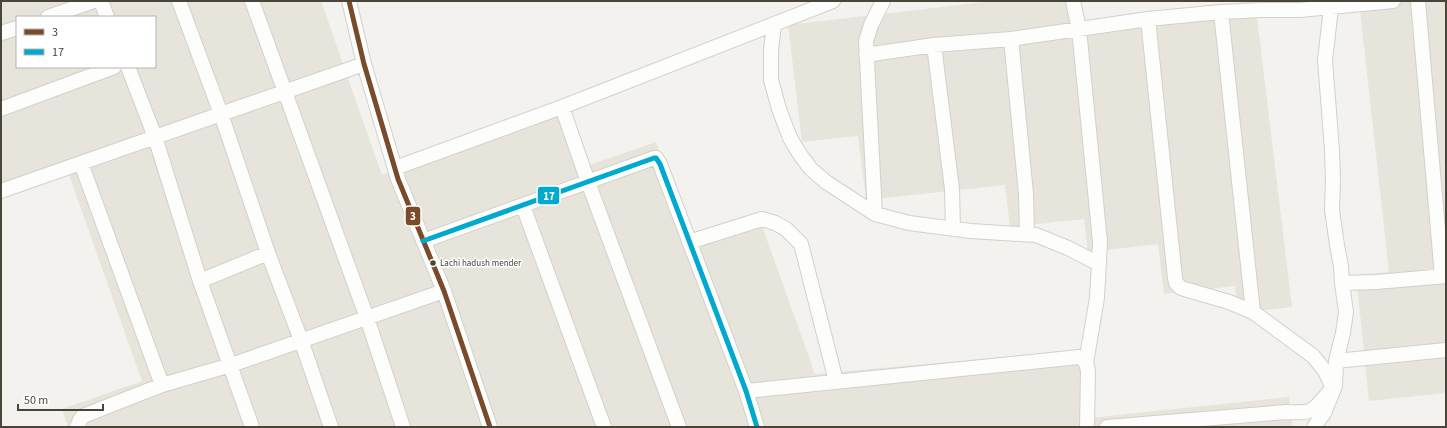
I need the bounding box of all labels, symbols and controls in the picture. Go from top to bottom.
legend [16,16,156,68]
text: 3 [52,24,58,41]
text: 17 [52,44,64,61]
line badge: 17 [537,186,560,205]
text: 17 [543,189,555,204]
line badge: 3 [405,206,421,226]
text: 3 [410,209,416,224]
place label: Lachi hadush mender [440,257,522,270]
marker: Lachi hadush mender [428,258,438,268]
scale bar [18,386,103,412]
text: 50 m [24,392,48,409]

